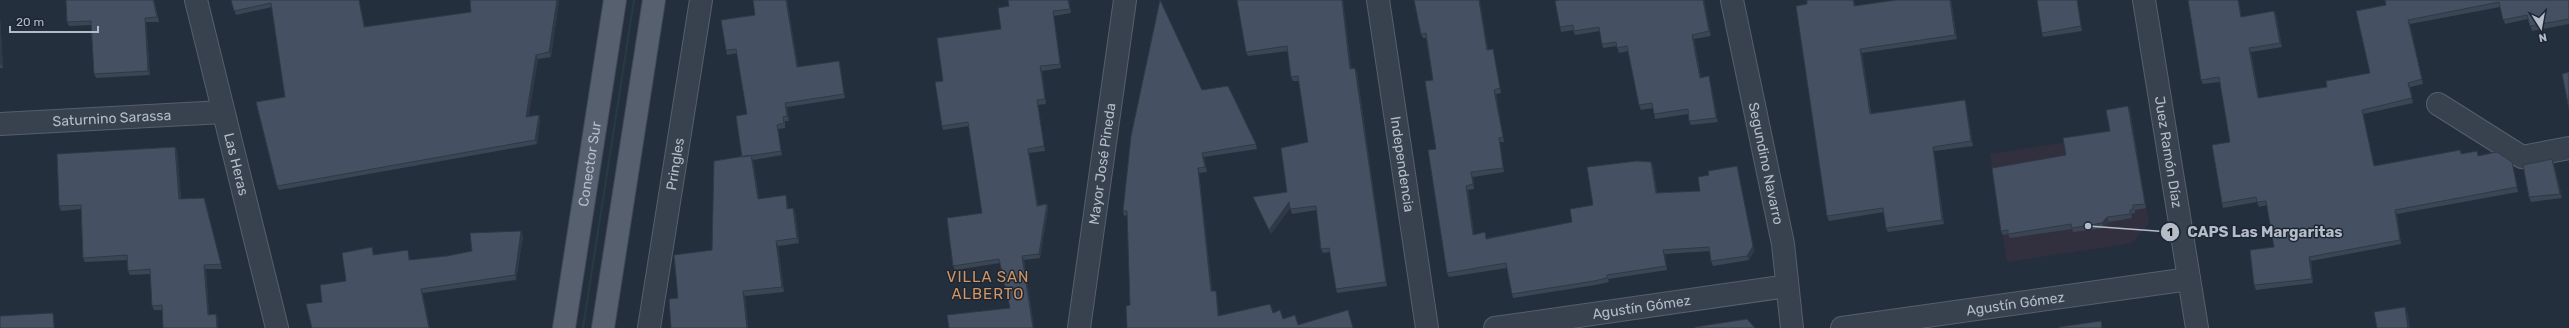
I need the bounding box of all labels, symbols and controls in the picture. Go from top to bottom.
scale bar [10,8,98,34]
north arrow [2521,8,2561,48]
text: 20 m [16,15,44,29]
text: N [2538,30,2548,44]
street label: Juez Ramón Díaz [2151,95,2186,209]
street label: Segundino Navarro [1745,101,1787,226]
street label: Mayor José Pineda [1085,102,1119,226]
street label: Saturnino Sarassa [52,106,172,130]
street label: Independencia [1387,115,1418,213]
street label: Conector Sur [575,120,605,208]
street label: Las Heras [221,131,252,197]
street label: Pringles [662,137,688,192]
callout: CAPS Las Margaritas [2160,218,2351,245]
text: CAPS Las Margaritas [2187,223,2343,241]
text: 1 [2167,225,2173,239]
district label: VILLA SAN ALBERTO [947,268,1029,303]
street label: Agustín Gómez [1965,288,2066,319]
street label: Agustín Gómez [1591,291,1692,322]

